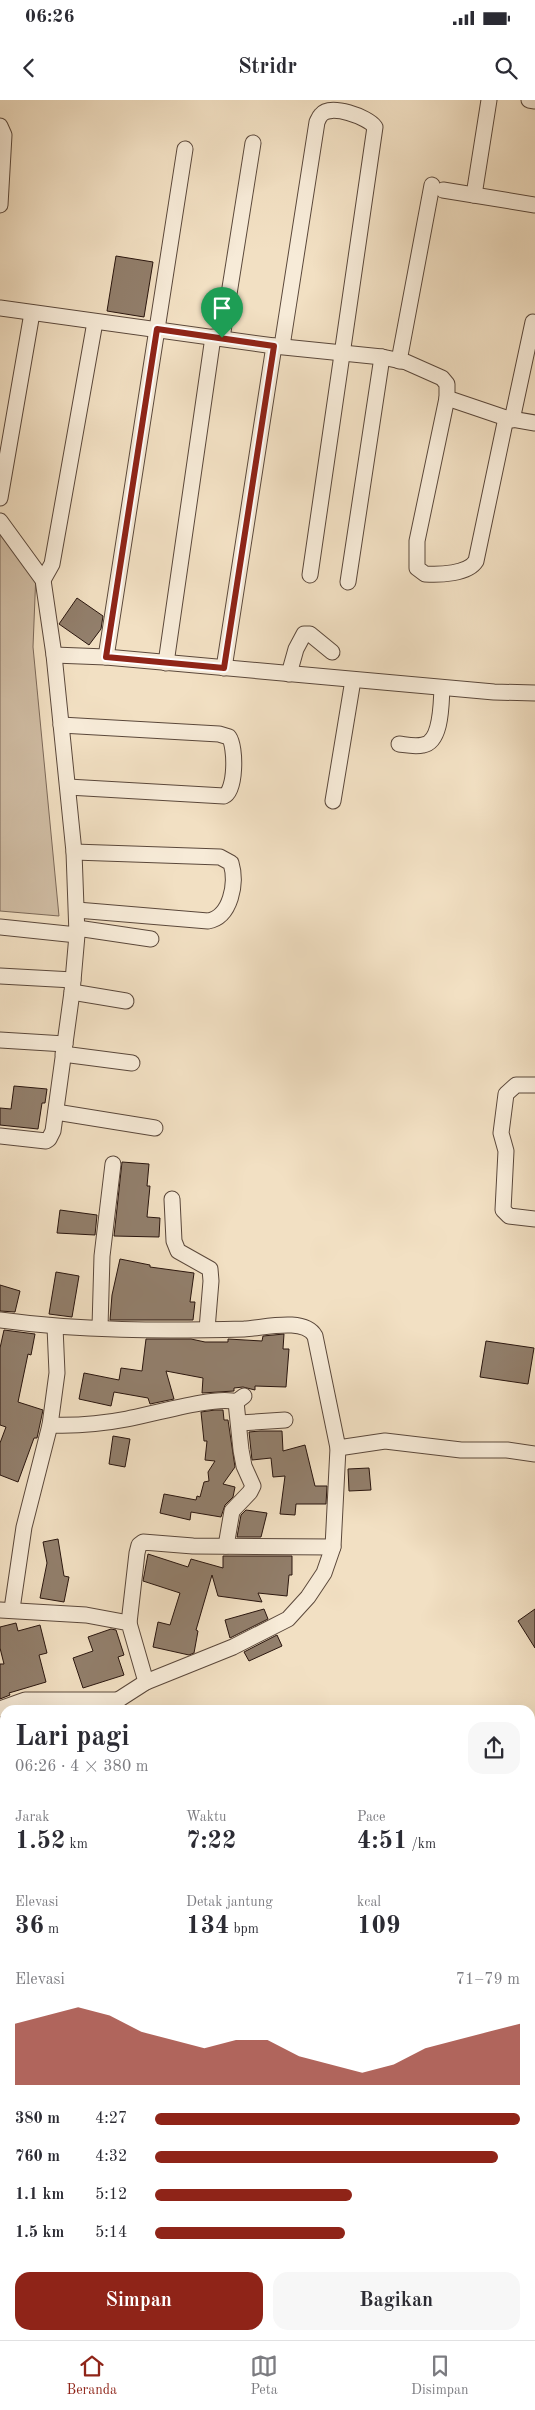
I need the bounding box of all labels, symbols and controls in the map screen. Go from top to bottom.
text: 06:26 [25,8,74,27]
icon: back [15,54,43,82]
icon: search [492,54,520,82]
text: Stridr [238,56,297,78]
pin [201,287,243,338]
icon: arrive [208,294,236,322]
button: share [468,1722,520,1774]
text: Lari pagi [15,1724,130,1752]
text: 06:26 · 4 × 380 m [15,1759,148,1775]
text: Jarak [15,1810,49,1824]
text: Waktu [186,1810,226,1824]
text: Pace [357,1810,385,1824]
text: 1.52 [15,1829,66,1854]
text: 7:22 [186,1829,237,1854]
text: 4:51 [357,1829,408,1854]
text: km [66,1837,88,1851]
text: /km [408,1837,436,1851]
text: Elevasi [15,1895,59,1909]
text: Detak jantung [186,1895,273,1909]
text: kcal [357,1895,381,1909]
text: 36 [15,1914,44,1939]
text: 134 [186,1914,230,1939]
text: 109 [357,1914,401,1939]
text: m [44,1922,59,1936]
text: bpm [230,1922,259,1936]
text: Elevasi [15,1972,65,1988]
text: 71–79 m [456,1972,520,1988]
text: 380 m [15,2111,60,2127]
text: 4:27 [95,2111,127,2127]
text: 760 m [15,2149,60,2165]
text: 4:32 [95,2149,127,2165]
text: 1.1 km [15,2187,64,2203]
text: 5:12 [95,2187,127,2203]
text: 1.5 km [15,2225,64,2241]
text: 5:14 [95,2225,127,2241]
button: Simpan [15,2272,263,2330]
button: Bagikan [273,2272,520,2330]
tab: Beranda [67,2352,117,2399]
tab: Peta [250,2352,278,2399]
tab: Disimpan [411,2352,468,2399]

